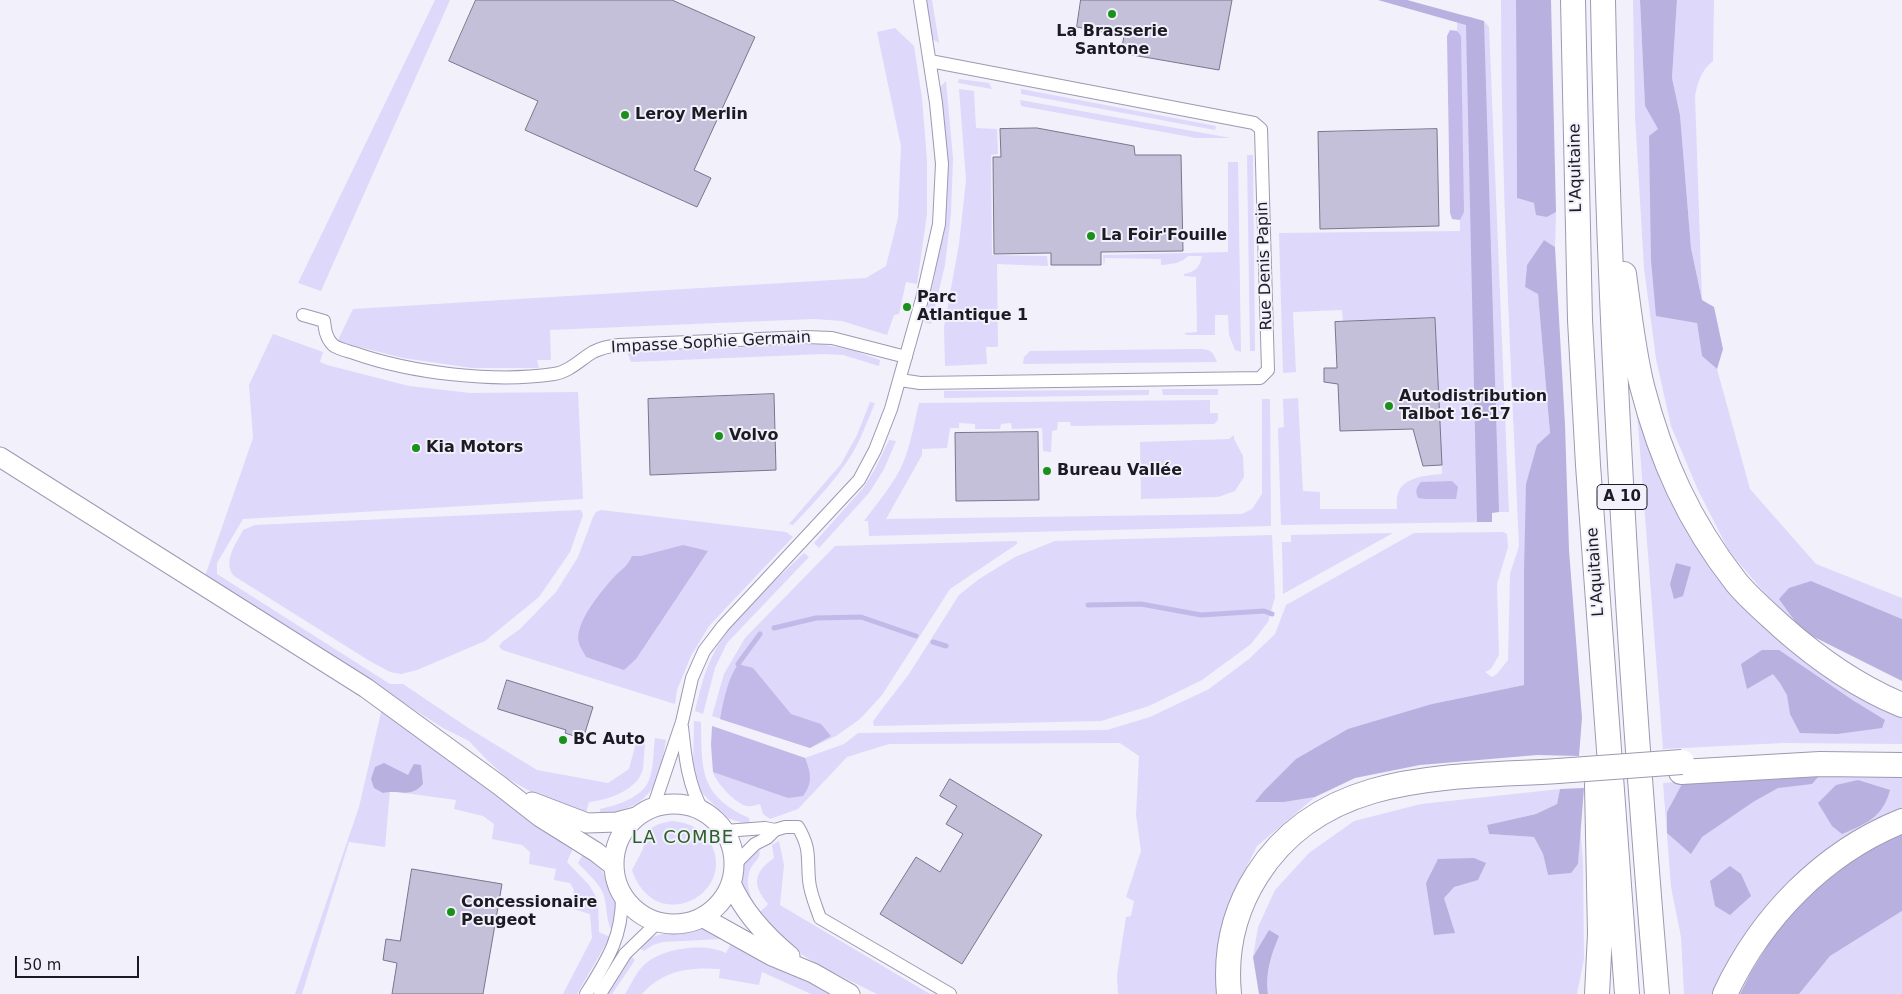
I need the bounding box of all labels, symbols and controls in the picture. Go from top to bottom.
marker: La Brasserie Santone [1106,8,1118,20]
place label: La Brasserie Santone [1056,22,1168,60]
place label: Leroy Merlin [635,105,748,125]
marker: Leroy Merlin [619,109,631,121]
street label: L'Aquitaine [1566,123,1586,213]
street label: Rue Denis Papin [1253,201,1277,331]
place label: La Foir'Fouille [1101,226,1227,246]
marker: La Foir'Fouille [1085,230,1097,242]
place label: Parc Atlantique 1 [917,288,1028,326]
marker: Parc Atlantique 1 [901,301,913,313]
street label: Impasse Sophie Germain [611,328,811,358]
place label: Autodistribution Talbot 16-17 [1399,387,1547,425]
marker: Autodistribution Talbot 16-17 [1383,400,1395,412]
place label: Volvo [729,426,778,446]
marker: Volvo [713,430,725,442]
place label: Kia Motors [426,438,523,458]
marker: Kia Motors [410,442,422,454]
place label: Bureau Vallée [1057,461,1182,481]
marker: Bureau Vallée [1041,465,1053,477]
road number: A 10 [1597,484,1647,510]
street label: L'Aquitaine [1583,527,1609,617]
place label: BC Auto [573,730,645,750]
marker: BC Auto [557,734,569,746]
district label: LA COMBE [631,827,735,849]
place label: Concessionaire Peugeot [461,893,597,931]
marker: Concessionaire Peugeot [445,906,457,918]
scale bar [18,946,141,978]
text: 50 m [23,956,61,974]

